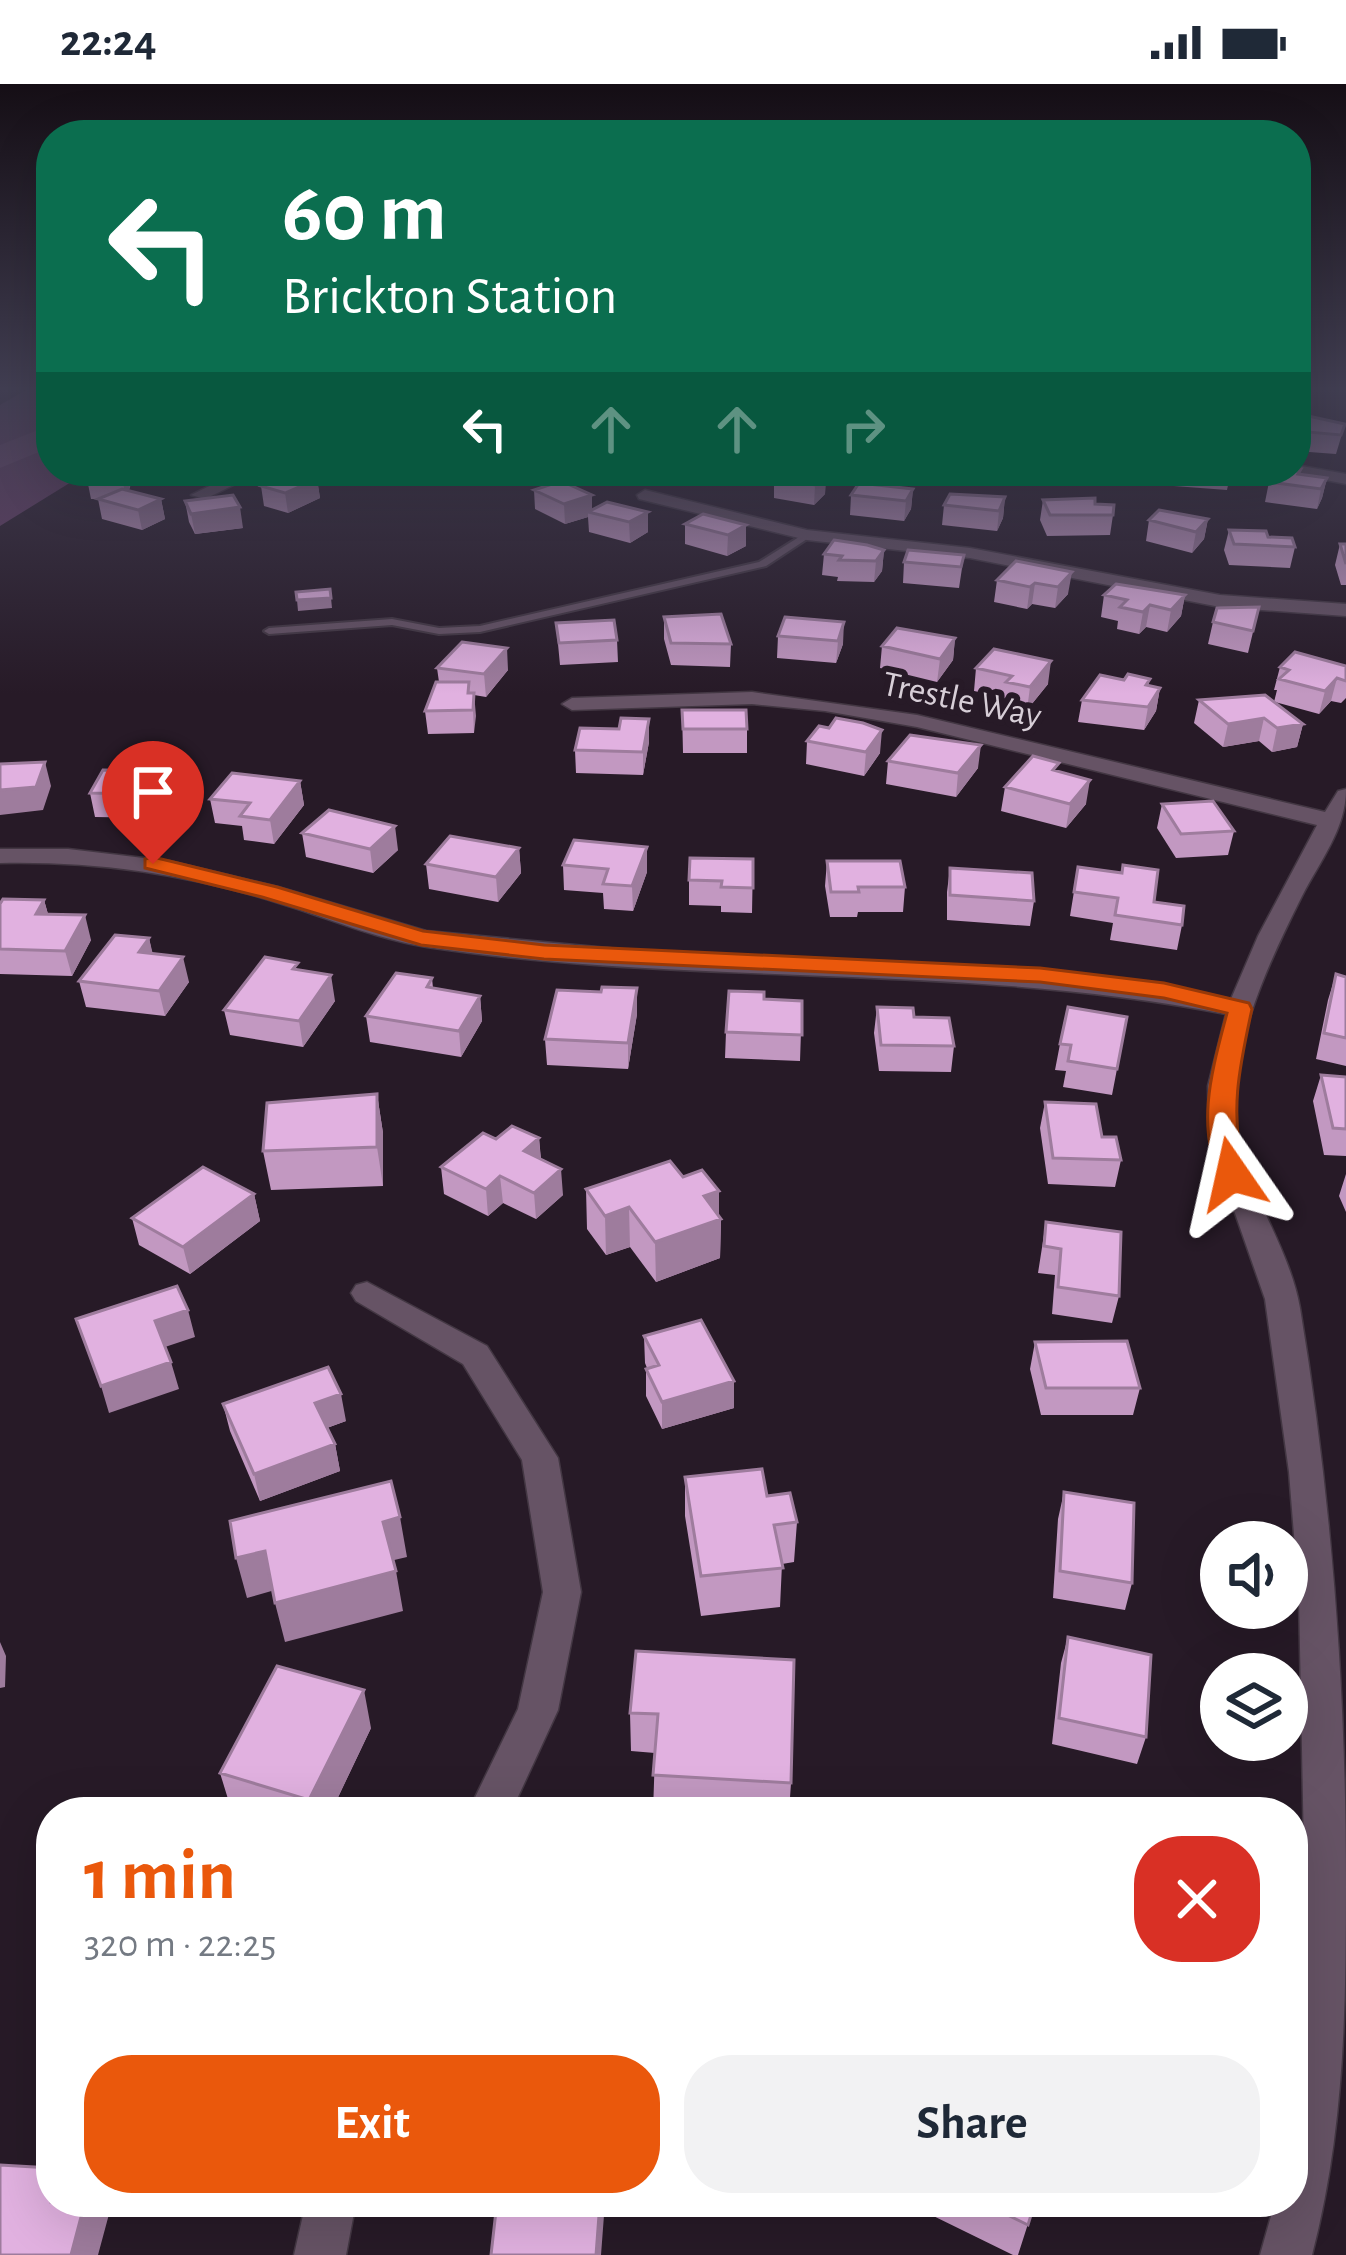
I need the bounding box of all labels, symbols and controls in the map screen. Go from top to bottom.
text: 22:24 [60,19,157,64]
icon: left [84,168,240,324]
text: 60 m [282,172,447,256]
text: Brickton Station [282,270,617,324]
icon: left [452,396,518,462]
icon: ahead [578,396,644,462]
icon: ahead [704,396,770,462]
icon: right [830,396,896,462]
street label: Trestle Way [879,666,1045,734]
pin [102,741,204,864]
icon: arrive [120,759,186,825]
position arrow [1169,1111,1295,1237]
map controls [1200,1521,1308,1761]
button: sound [1200,1521,1308,1629]
button: layers [1200,1653,1308,1761]
button: close [1134,1836,1260,1962]
text: 1 min [84,1840,236,1912]
text: 320 m · 22:25 [84,1925,276,1964]
button: Exit [84,2055,660,2193]
button: Share [684,2055,1260,2193]

